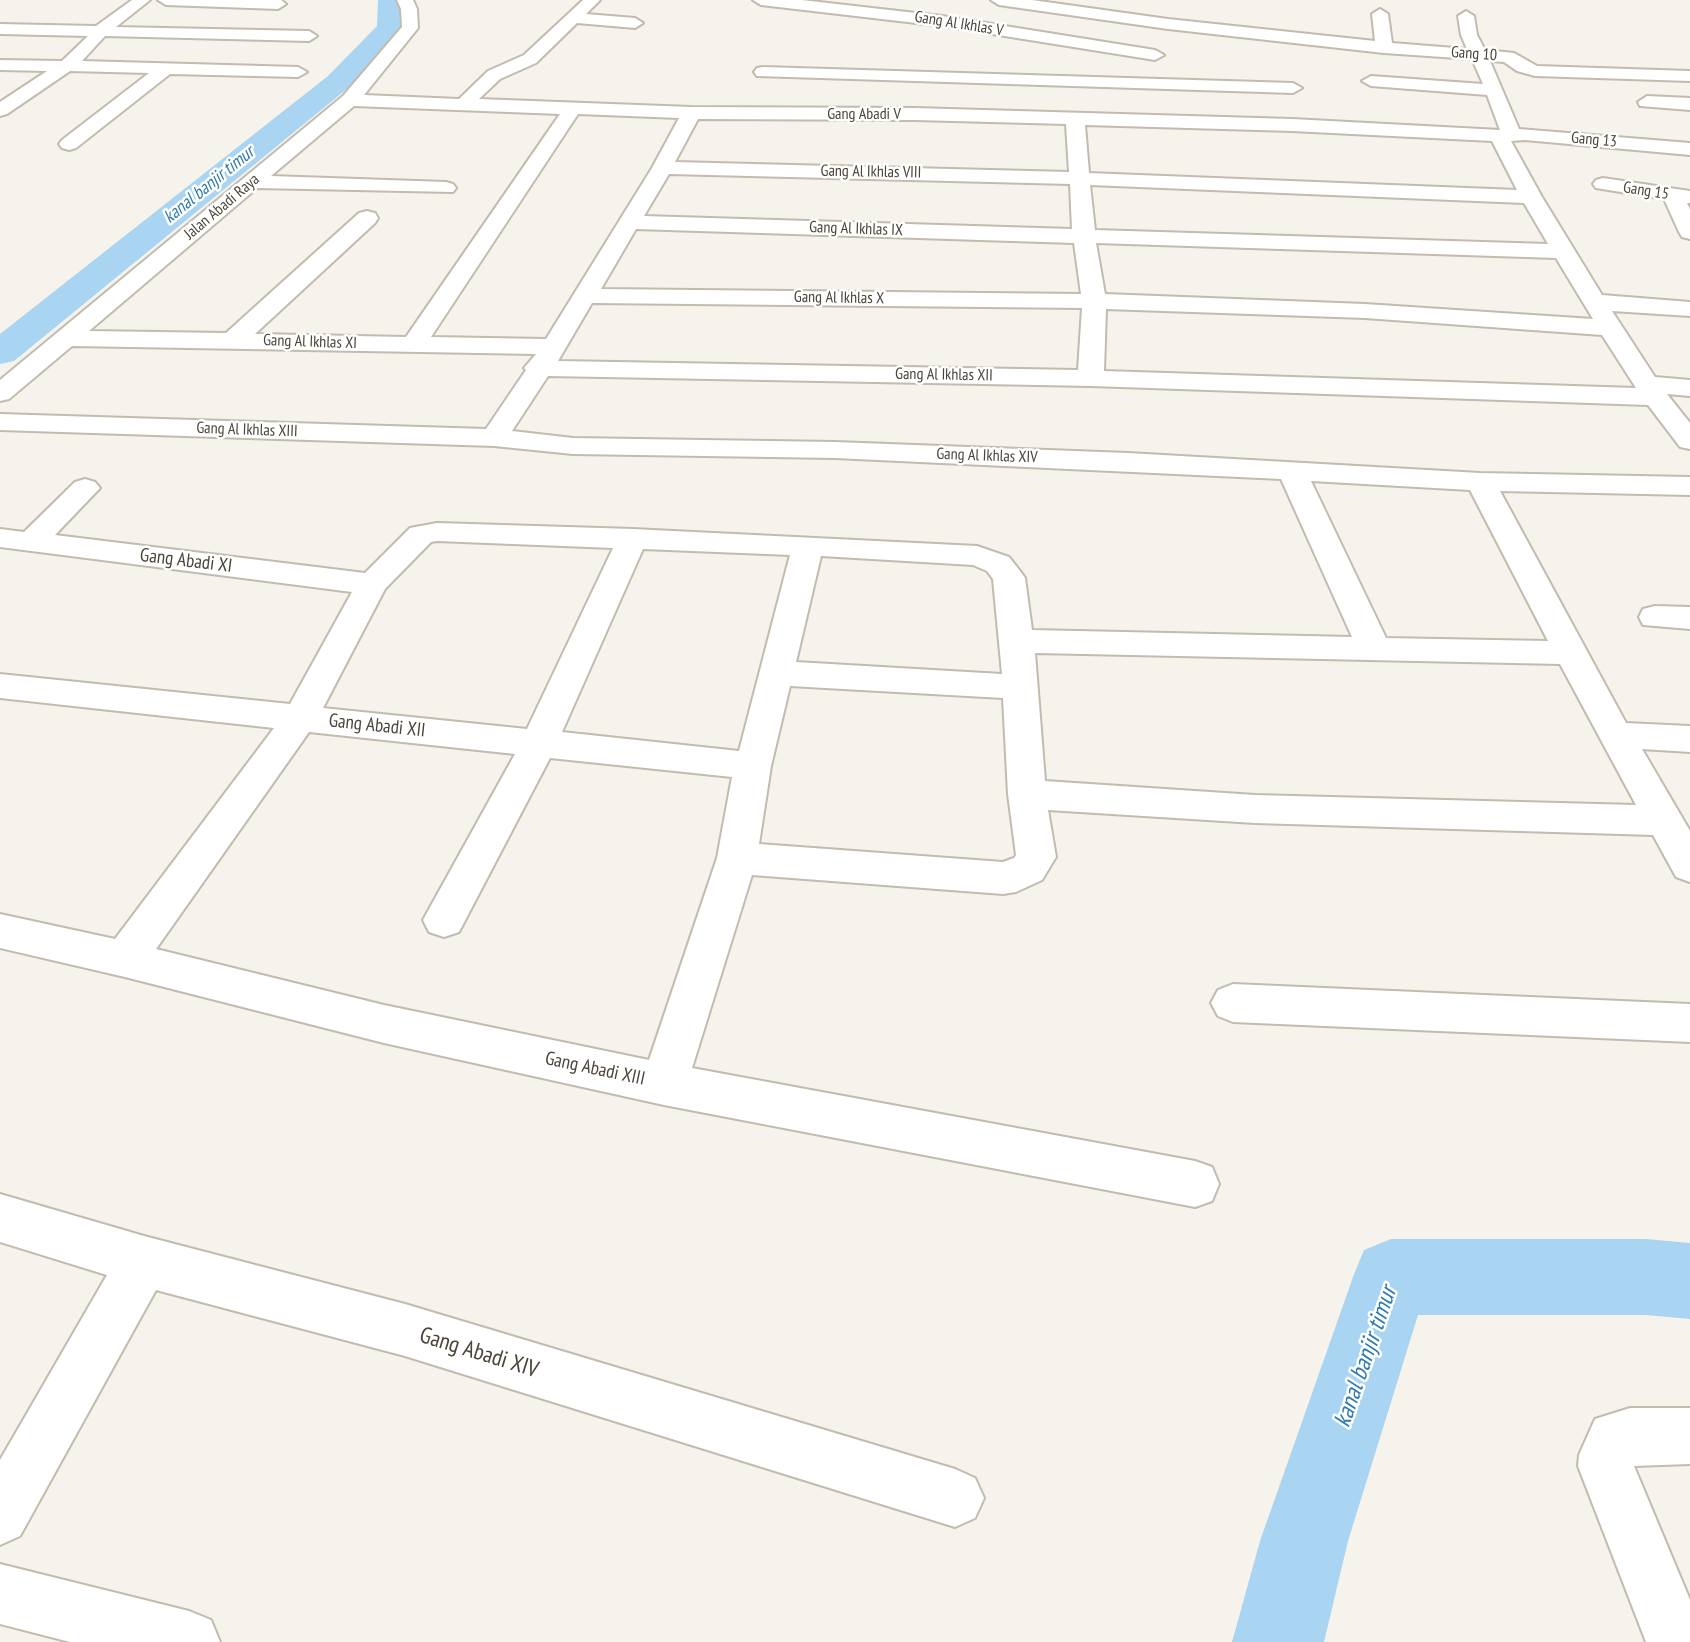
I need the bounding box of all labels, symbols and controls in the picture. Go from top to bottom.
street label: Gang Al Ikhlas V [913,8,1005,40]
street label: Gang 10 [1450,43,1498,65]
street label: Gang Abadi V [827,104,901,124]
street label: Gang 13 [1570,128,1618,152]
water label: kanal banjir timur [159,142,259,228]
street label: Gang Al Ikhlas VIII [820,162,922,182]
street label: Jalan Abadi Raya [181,170,263,244]
street label: Gang 15 [1622,178,1670,204]
street label: Gang Al Ikhlas IX [809,218,903,240]
street label: Gang Al Ikhlas X [794,288,884,308]
street label: Gang Al Ikhlas XI [263,331,357,353]
street label: Gang Al Ikhlas XII [895,365,993,385]
street label: Gang Al Ikhlas XIII [196,419,298,441]
street label: Gang Al Ikhlas XIV [936,445,1038,467]
street label: Gang Abadi XI [139,544,233,578]
street label: Gang Abadi XII [328,710,426,742]
street label: Gang Abadi XIII [543,1047,647,1091]
water label: kanal banjir timur [1328,1283,1404,1431]
street label: Gang Abadi XIV [416,1322,542,1384]

